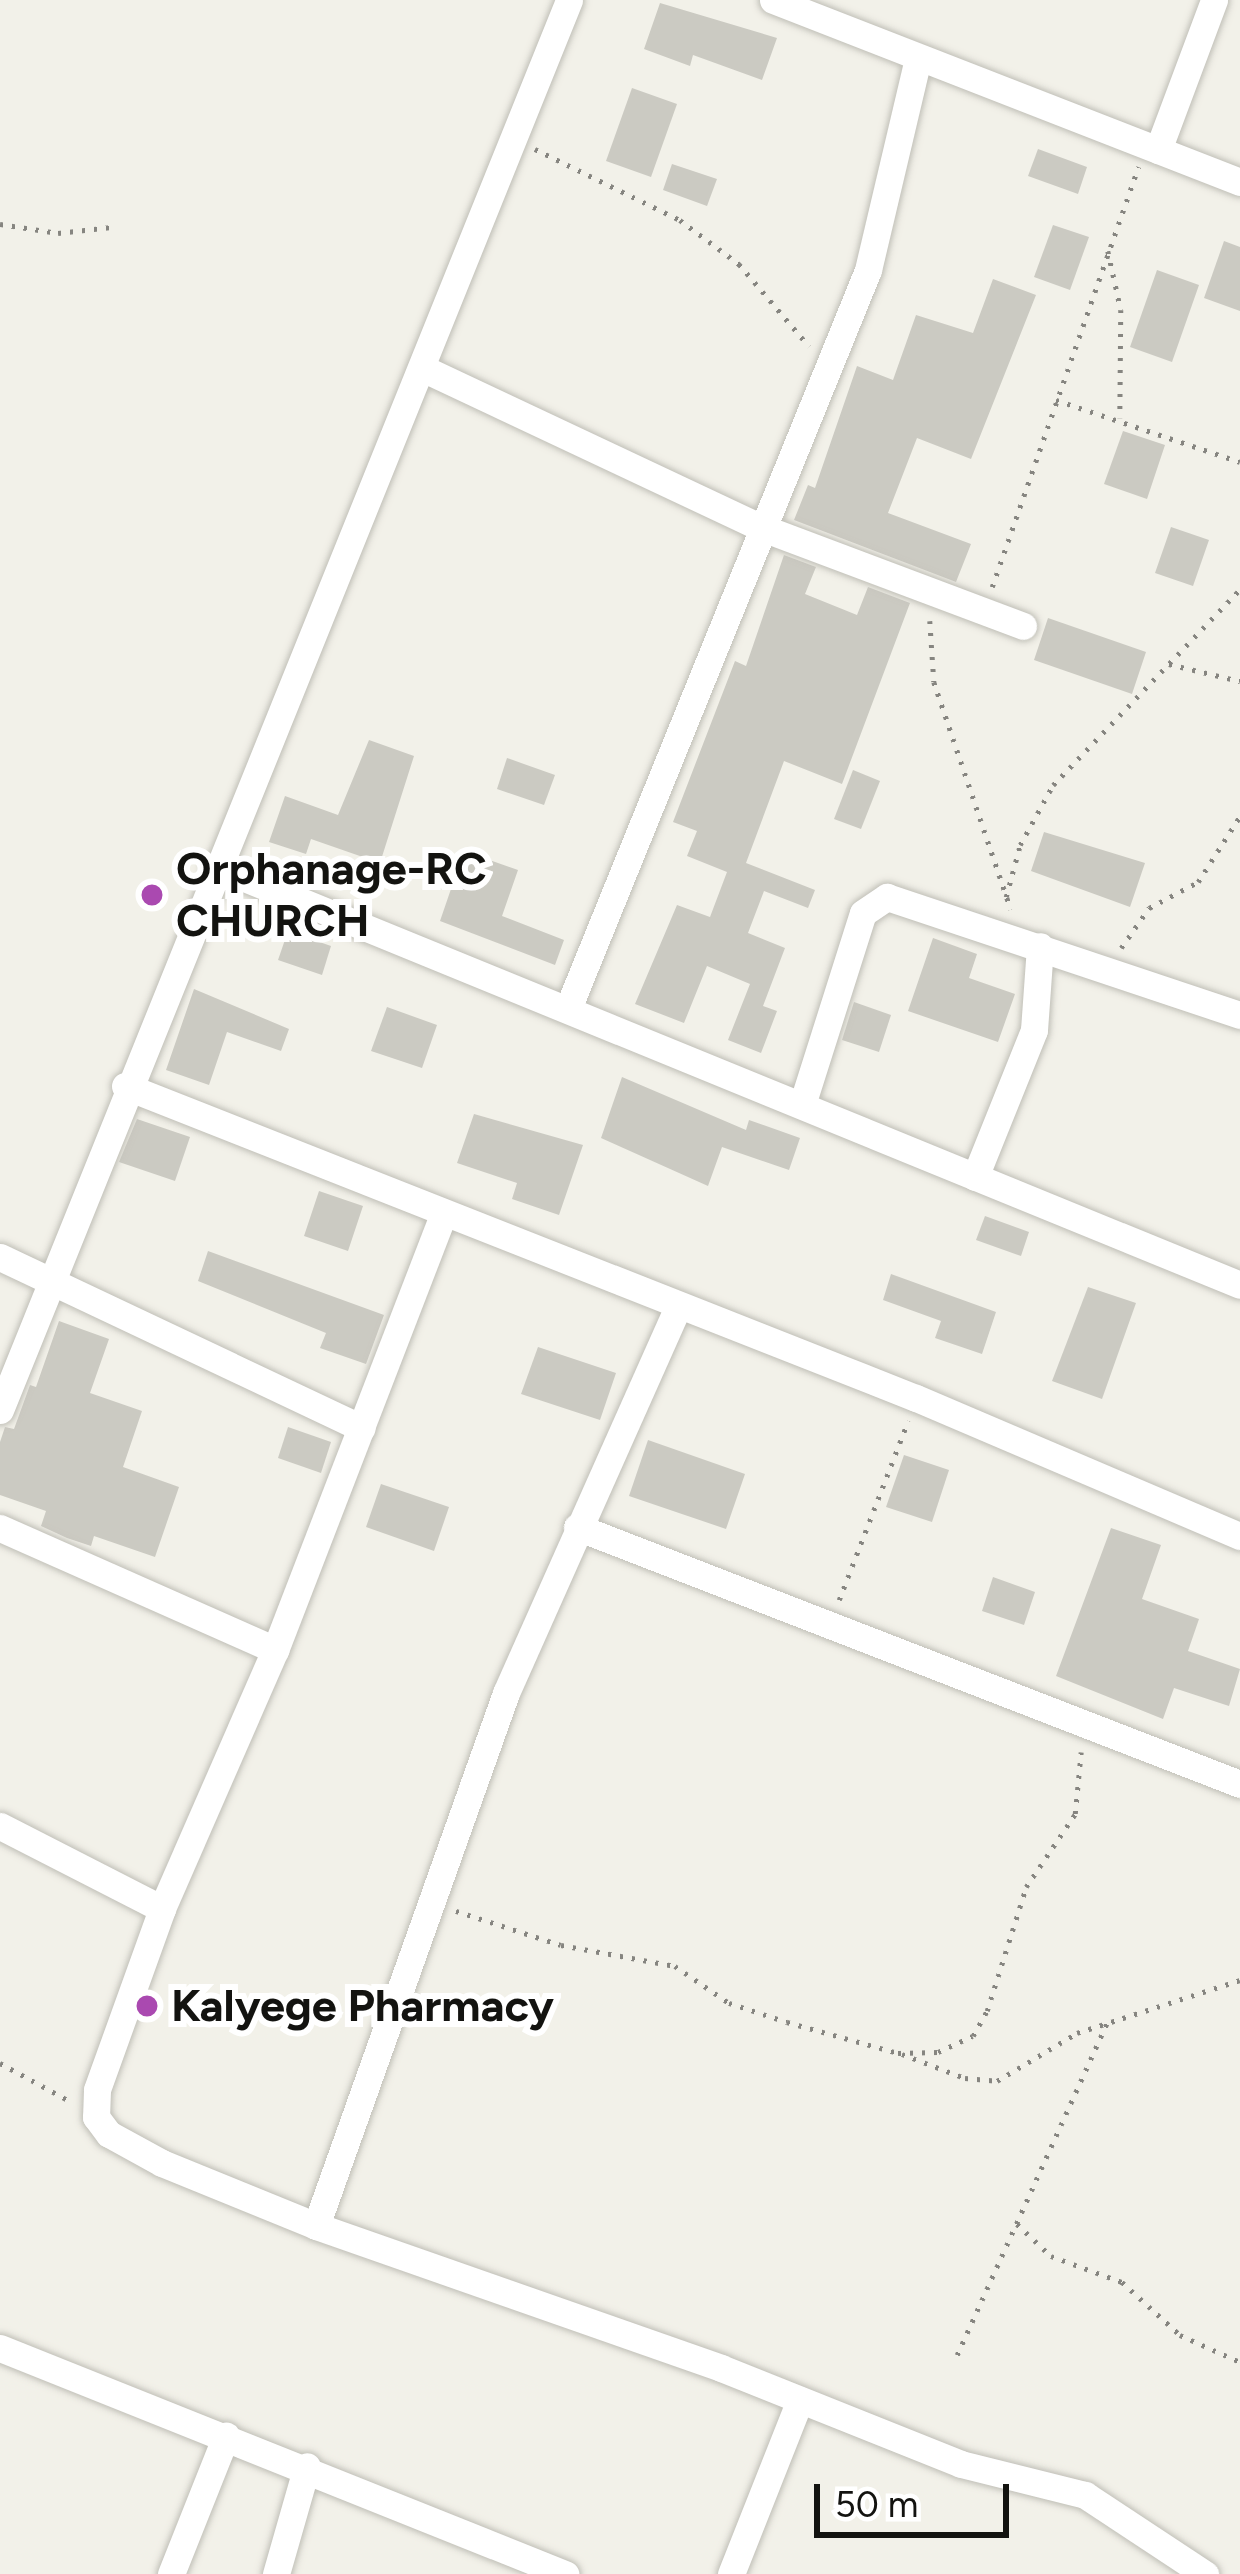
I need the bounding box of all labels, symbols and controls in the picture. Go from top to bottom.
place label: Orphanage-RC CHURCH [176,842,487,948]
marker: Orphanage-RC CHURCH [139,882,165,908]
place label: Kalyege Pharmacy [171,1979,554,2033]
marker: Kalyege Pharmacy [134,1993,160,2019]
scale bar [820,2460,1015,2534]
text: 50 m [835,2483,918,2526]

